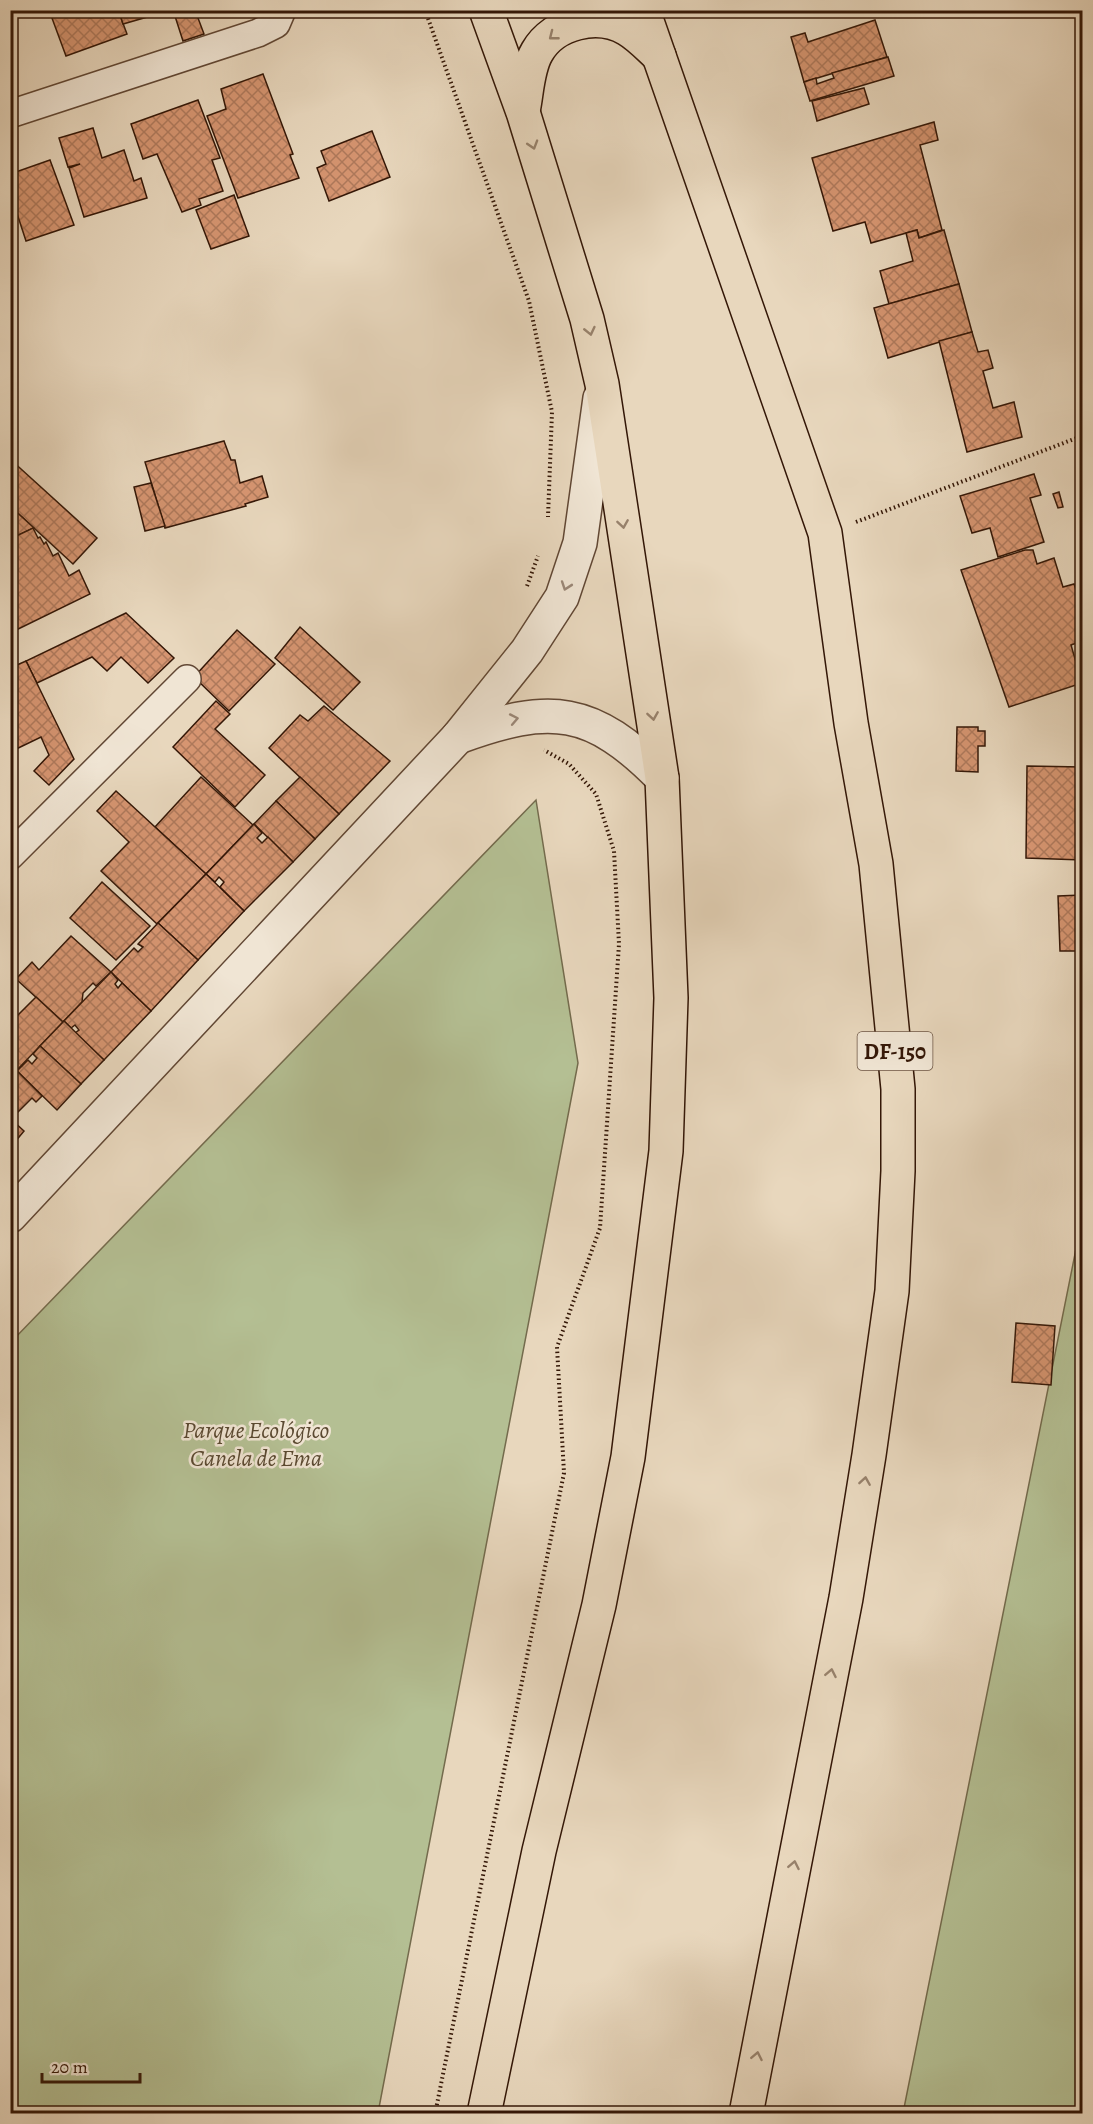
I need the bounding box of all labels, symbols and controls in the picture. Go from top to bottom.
one-way arrow [549,29,560,40]
one-way arrow [526,139,538,150]
one-way arrow [583,326,596,336]
one-way arrow [617,519,629,528]
one-way arrow [560,580,573,591]
one-way arrow [646,712,658,721]
one-way arrow [509,713,519,726]
road number: DF-150 [858,1032,932,1070]
park label: Parque Ecológico Canela de Ema [183,1414,329,1474]
one-way arrow [858,1476,871,1486]
one-way arrow [824,1668,837,1678]
one-way arrow [787,1860,800,1870]
scale bar [42,2046,140,2084]
one-way arrow [750,2051,763,2061]
text: 20 m [51,2055,88,2079]

